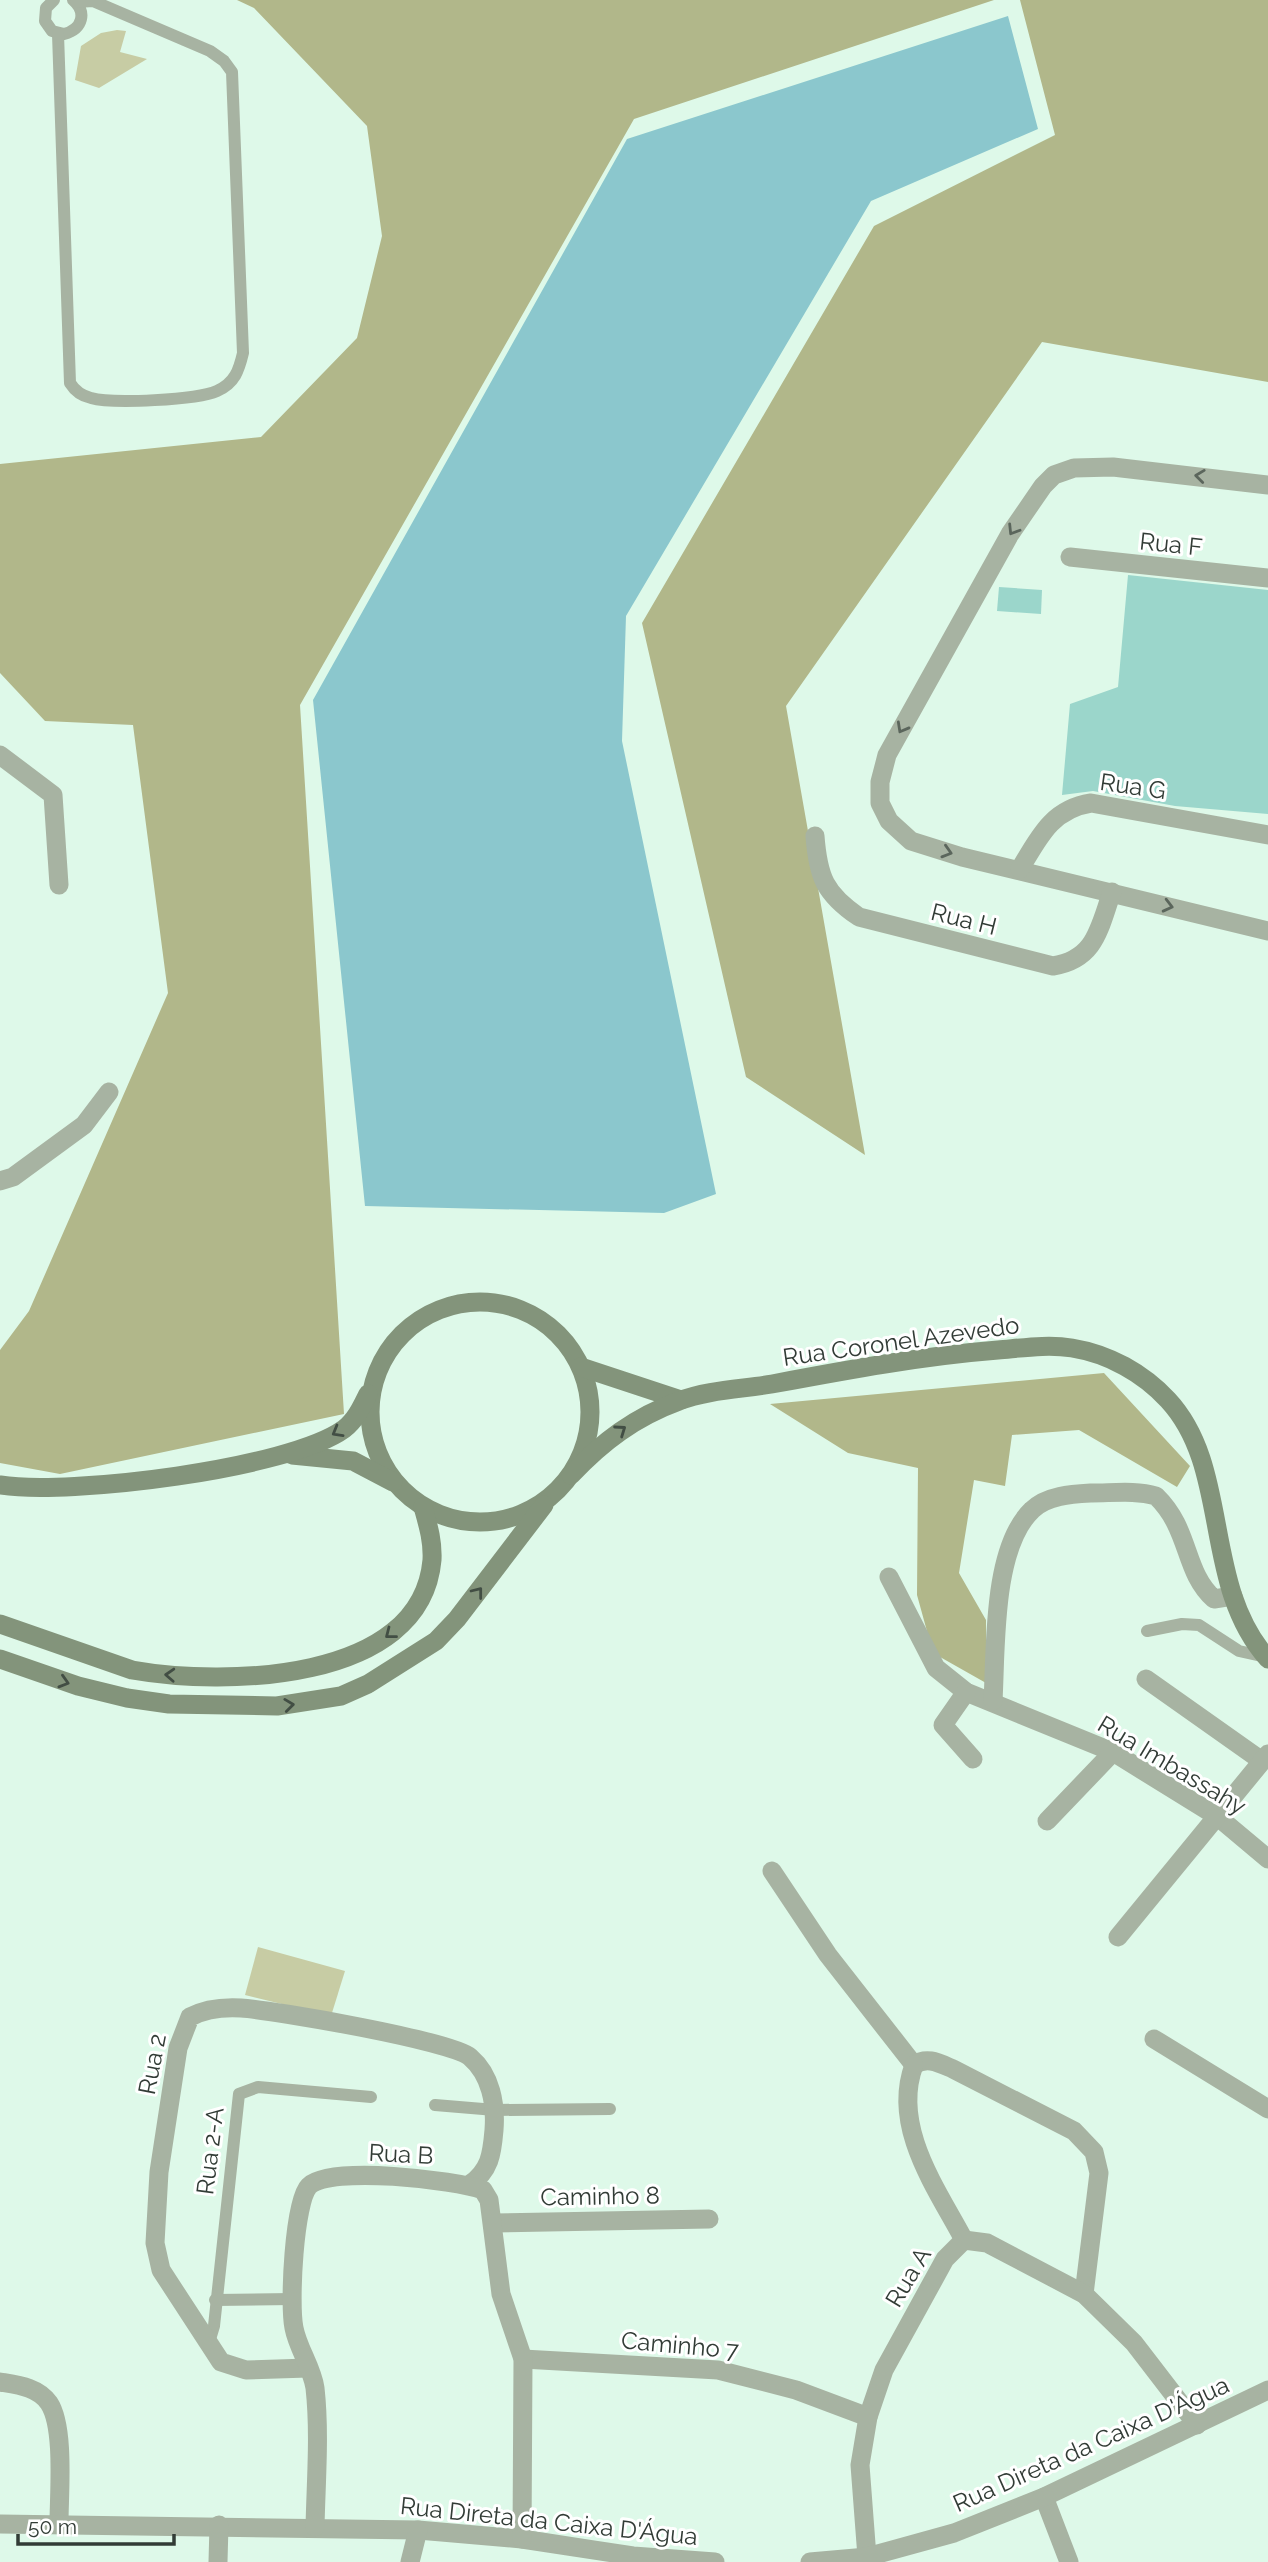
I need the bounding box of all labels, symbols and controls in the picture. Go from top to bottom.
one-way arrow [1194,469,1206,484]
one-way arrow [1009,522,1022,535]
street label: Rua F [1138,526,1204,562]
one-way arrow [897,721,910,733]
street label: Rua G [1098,767,1168,805]
one-way arrow [941,844,953,859]
street label: Rua H [928,897,1000,941]
one-way arrow [1162,898,1174,912]
street label: Rua Coronel Azevedo [781,1310,1021,1372]
one-way arrow [332,1423,345,1436]
one-way arrow [613,1426,626,1438]
one-way arrow [470,1588,483,1600]
one-way arrow [385,1626,397,1639]
one-way arrow [165,1667,176,1682]
one-way arrow [58,1673,70,1688]
one-way arrow [283,1697,295,1712]
street label: Rua Imbassahy [1093,1709,1251,1821]
street label: Rua 2 [132,2031,172,2097]
street label: Rua 2-A [190,2106,230,2196]
street label: Rua B [368,2138,434,2170]
street label: Caminho 8 [540,2180,660,2212]
street label: Rua A [879,2242,937,2312]
street label: Caminho 7 [620,2325,740,2365]
street label: Rua Direta da Caixa D'Água [949,2370,1233,2518]
street label: Rua Direta da Caixa D'Água [399,2491,699,2551]
scale bar [18,2502,173,2546]
text: 50 m [28,2514,77,2539]

